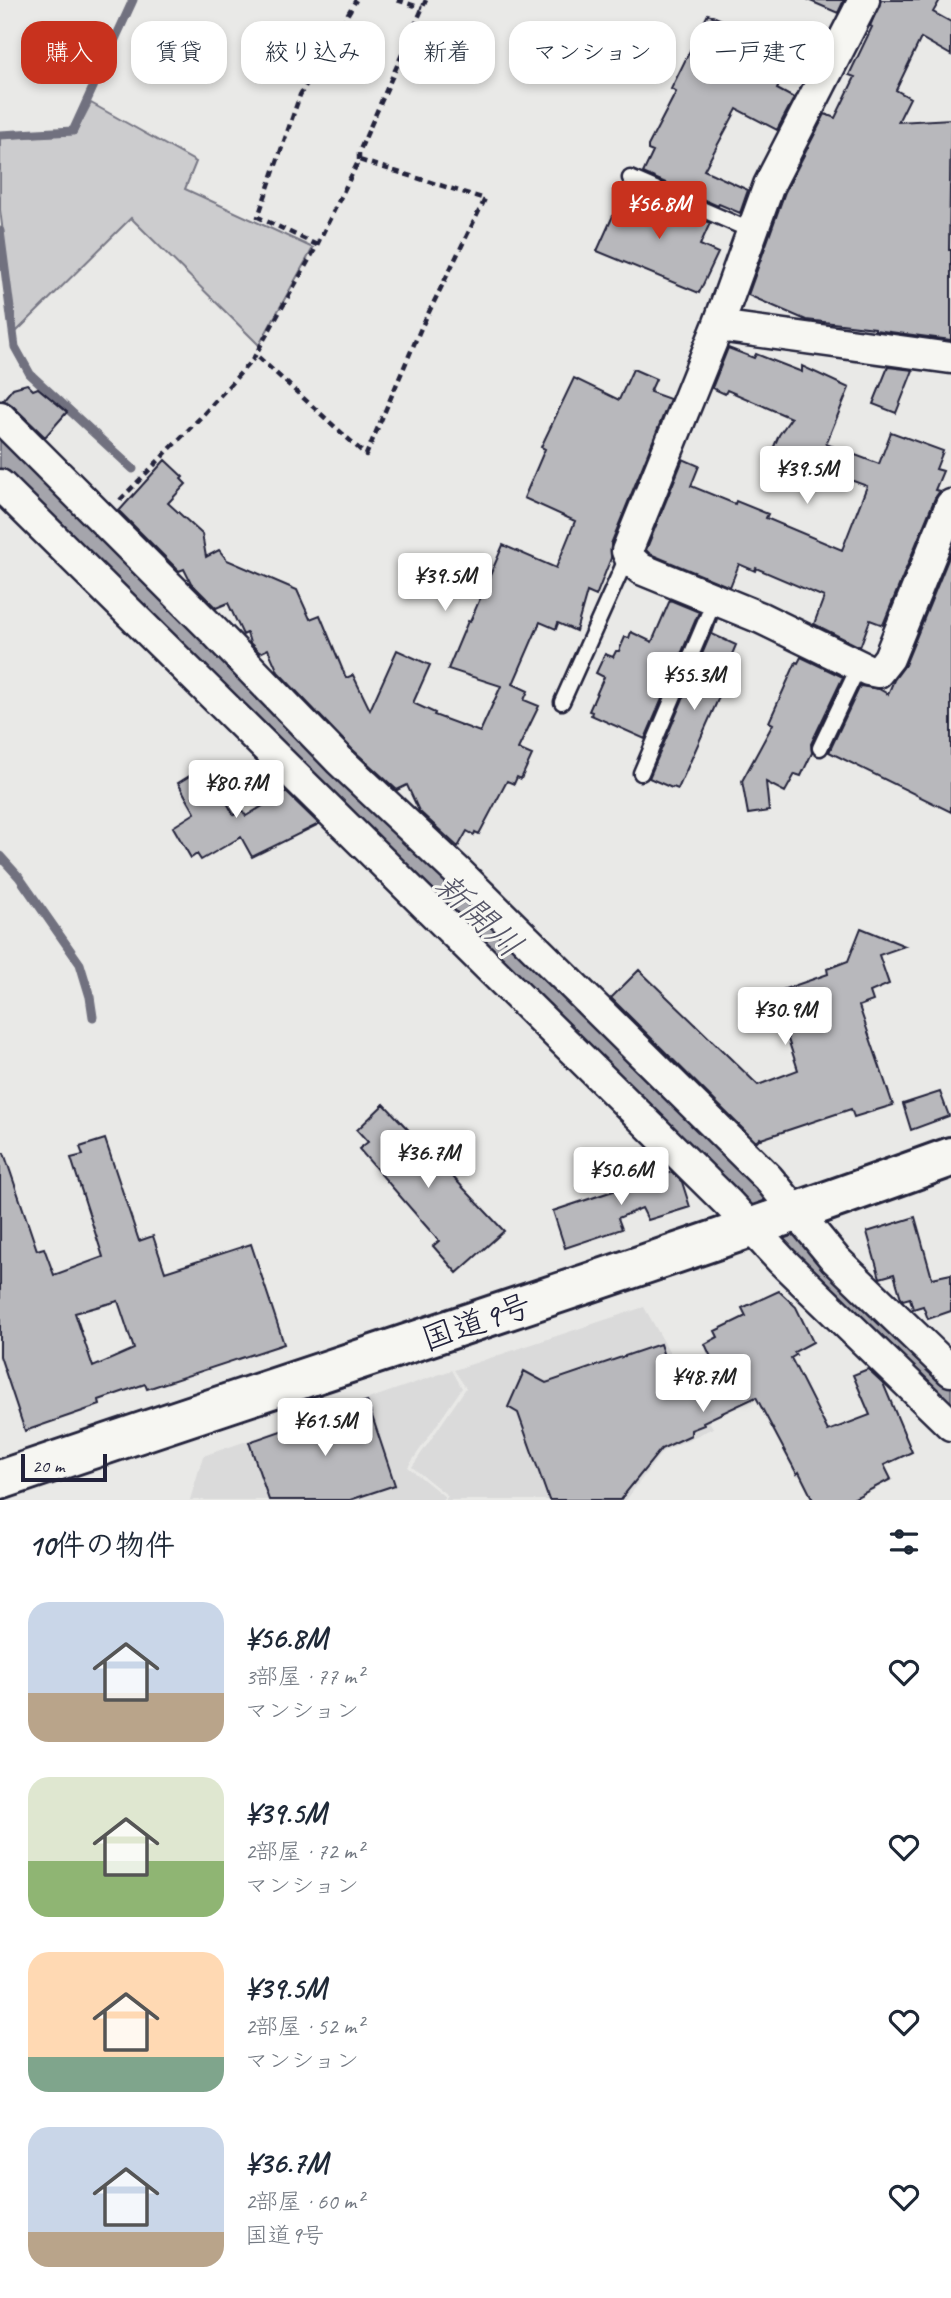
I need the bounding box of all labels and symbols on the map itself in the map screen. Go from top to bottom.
pin: ¥56.8M [602,182,716,241]
pin: ¥39.5M [750,447,864,506]
pin: ¥39.5M [388,554,502,613]
pin: ¥55.3M [637,652,751,712]
pin: ¥80.7M [179,760,293,820]
water label: 新開川 [425,863,532,968]
pin: ¥30.9M [728,988,842,1047]
pin: ¥36.7M [371,1130,485,1190]
pin: ¥50.6M [564,1148,678,1207]
street label: 国道9号 [416,1284,537,1360]
pin: ¥48.7M [646,1354,760,1414]
pin: ¥61.5M [268,1398,382,1458]
scale bar [21,1451,107,1483]

